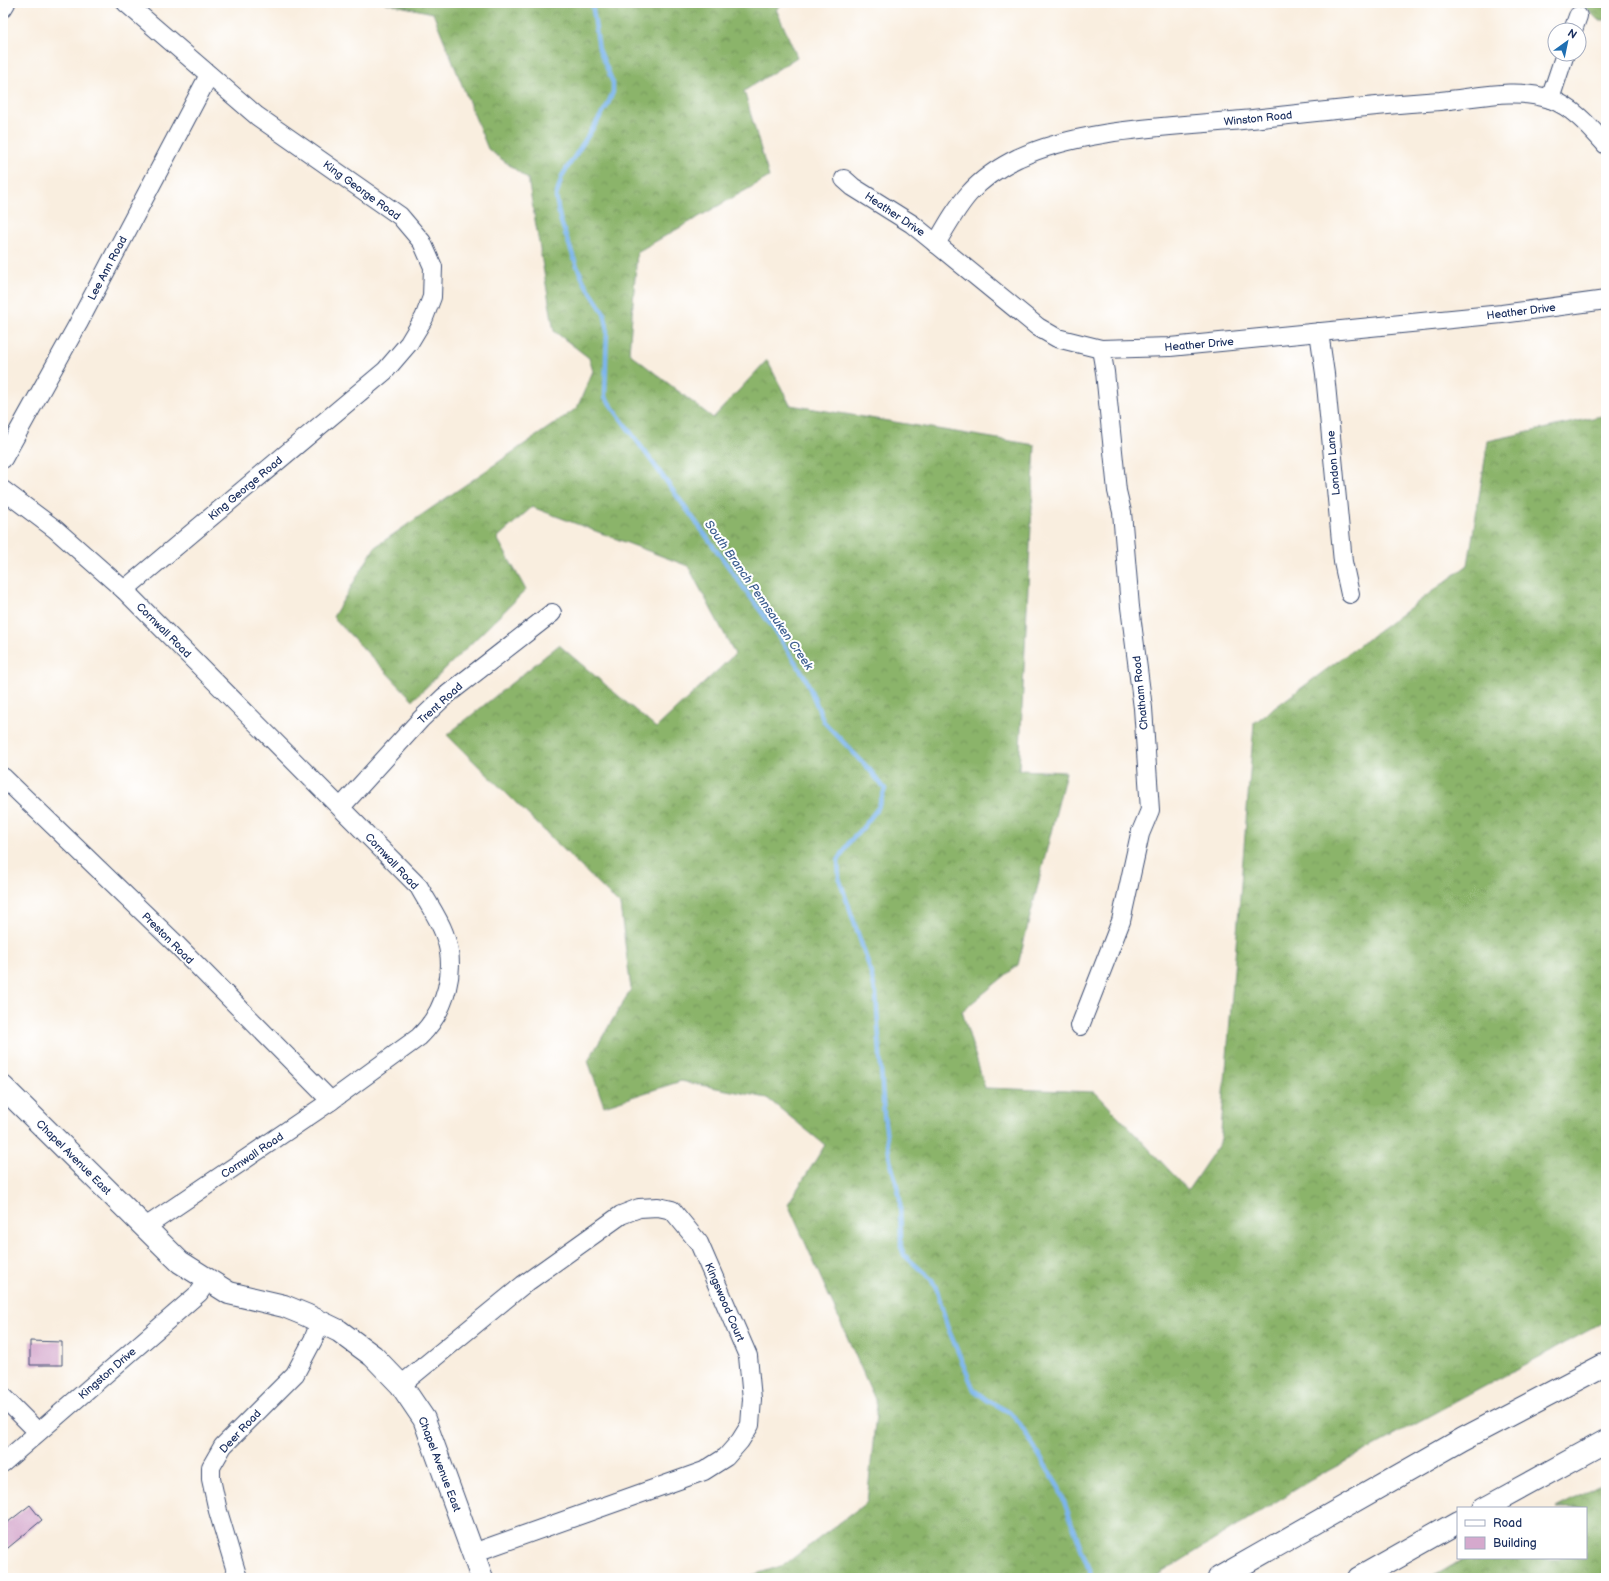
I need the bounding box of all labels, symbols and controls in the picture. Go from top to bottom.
north arrow [1547,22,1587,62]
text: N [1565,26,1579,42]
street label: Winston Road [1223,108,1293,129]
street label: King George Road [321,158,403,223]
street label: Heather Drive [862,190,928,240]
street label: Lee Ann Road [85,234,130,303]
street label: Heather Drive [1486,301,1557,322]
street label: Heather Drive [1164,335,1235,354]
street label: London Lane [1324,429,1343,496]
street label: King George Road [206,454,285,523]
water label: South Branch Pennsauken Creek [701,517,817,674]
street label: Cornwall Road [134,600,194,660]
street label: Chatham Road [1130,655,1151,731]
street label: Trent Road [415,680,465,727]
street label: Cornwall Road [362,831,421,892]
street label: Preston Road [139,910,196,967]
street label: Chapel Avenue East [33,1117,114,1198]
street label: Cornwall Road [219,1130,286,1181]
street label: Kingswood Court [702,1261,747,1344]
street label: Kingston Drive [76,1345,139,1402]
street label: Deer Road [217,1407,264,1456]
street label: Chapel Avenue East [415,1415,464,1514]
legend [1457,1507,1587,1559]
text: Road [1493,1516,1522,1531]
text: Building [1493,1536,1537,1551]

